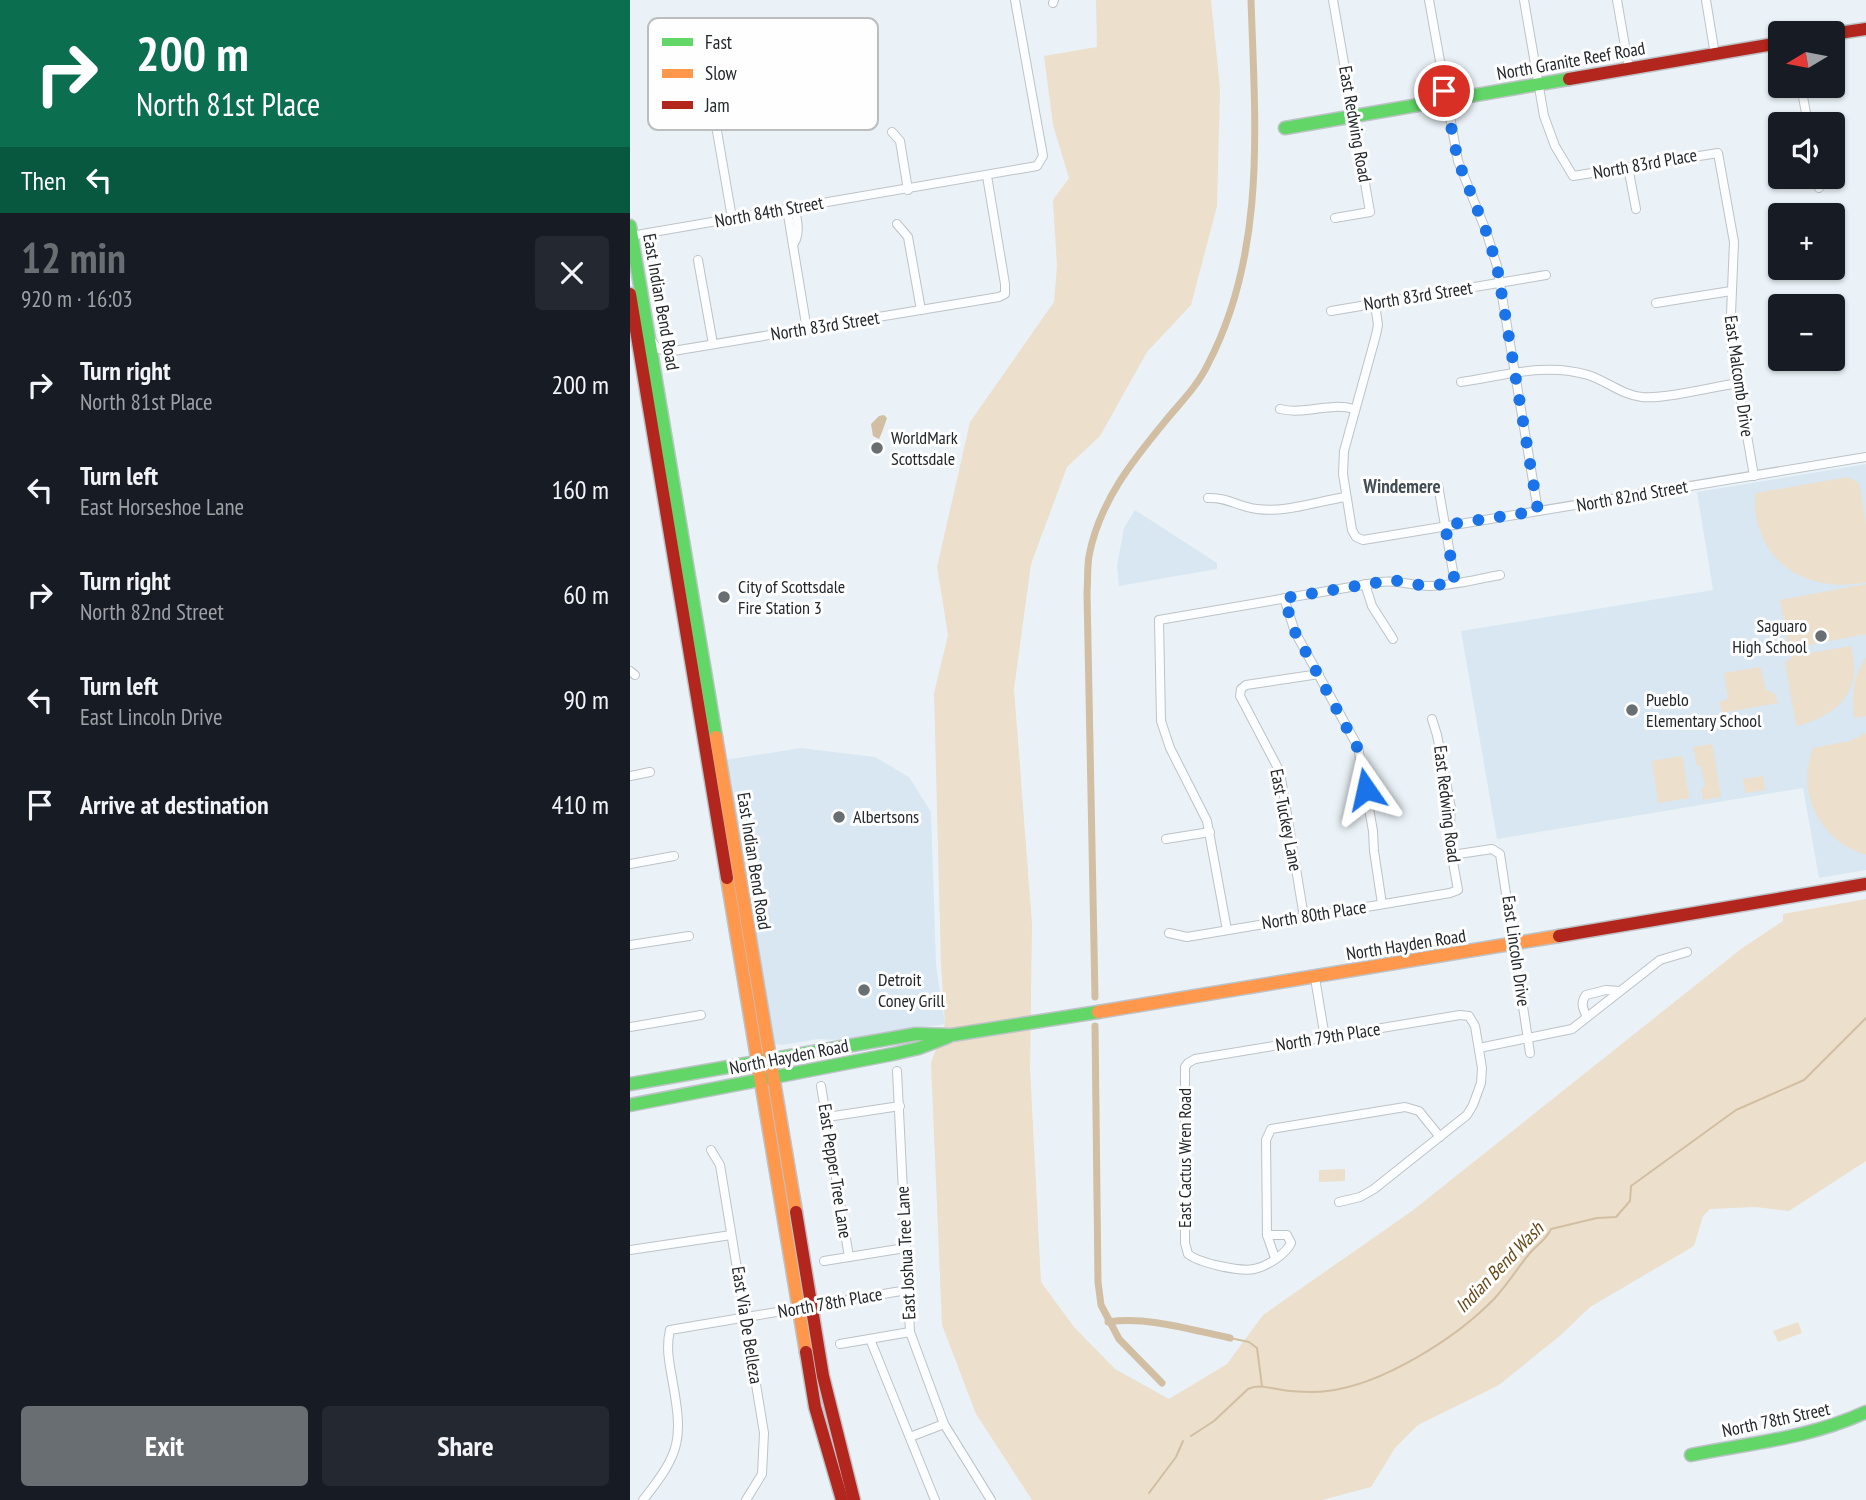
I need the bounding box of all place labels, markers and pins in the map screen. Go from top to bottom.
pin [1414,61,1474,121]
place label: WorldMark Scottsdale [891,426,958,470]
marker: WorldMark Scottsdale [869,440,885,456]
place label: City of Scottsdale Fire Station 3 [738,575,845,619]
marker: City of Scottsdale Fire Station 3 [716,589,732,605]
place label: Saguaro High School [1732,614,1808,658]
marker: Saguaro High School [1813,628,1829,644]
place label: Pueblo Elementary School [1646,688,1762,732]
marker: Pueblo Elementary School [1624,702,1640,718]
place label: Albertsons [853,805,919,828]
marker: Albertsons [831,809,847,825]
place label: Detroit Coney Grill [878,968,945,1012]
marker: Detroit Coney Grill [856,982,872,998]

